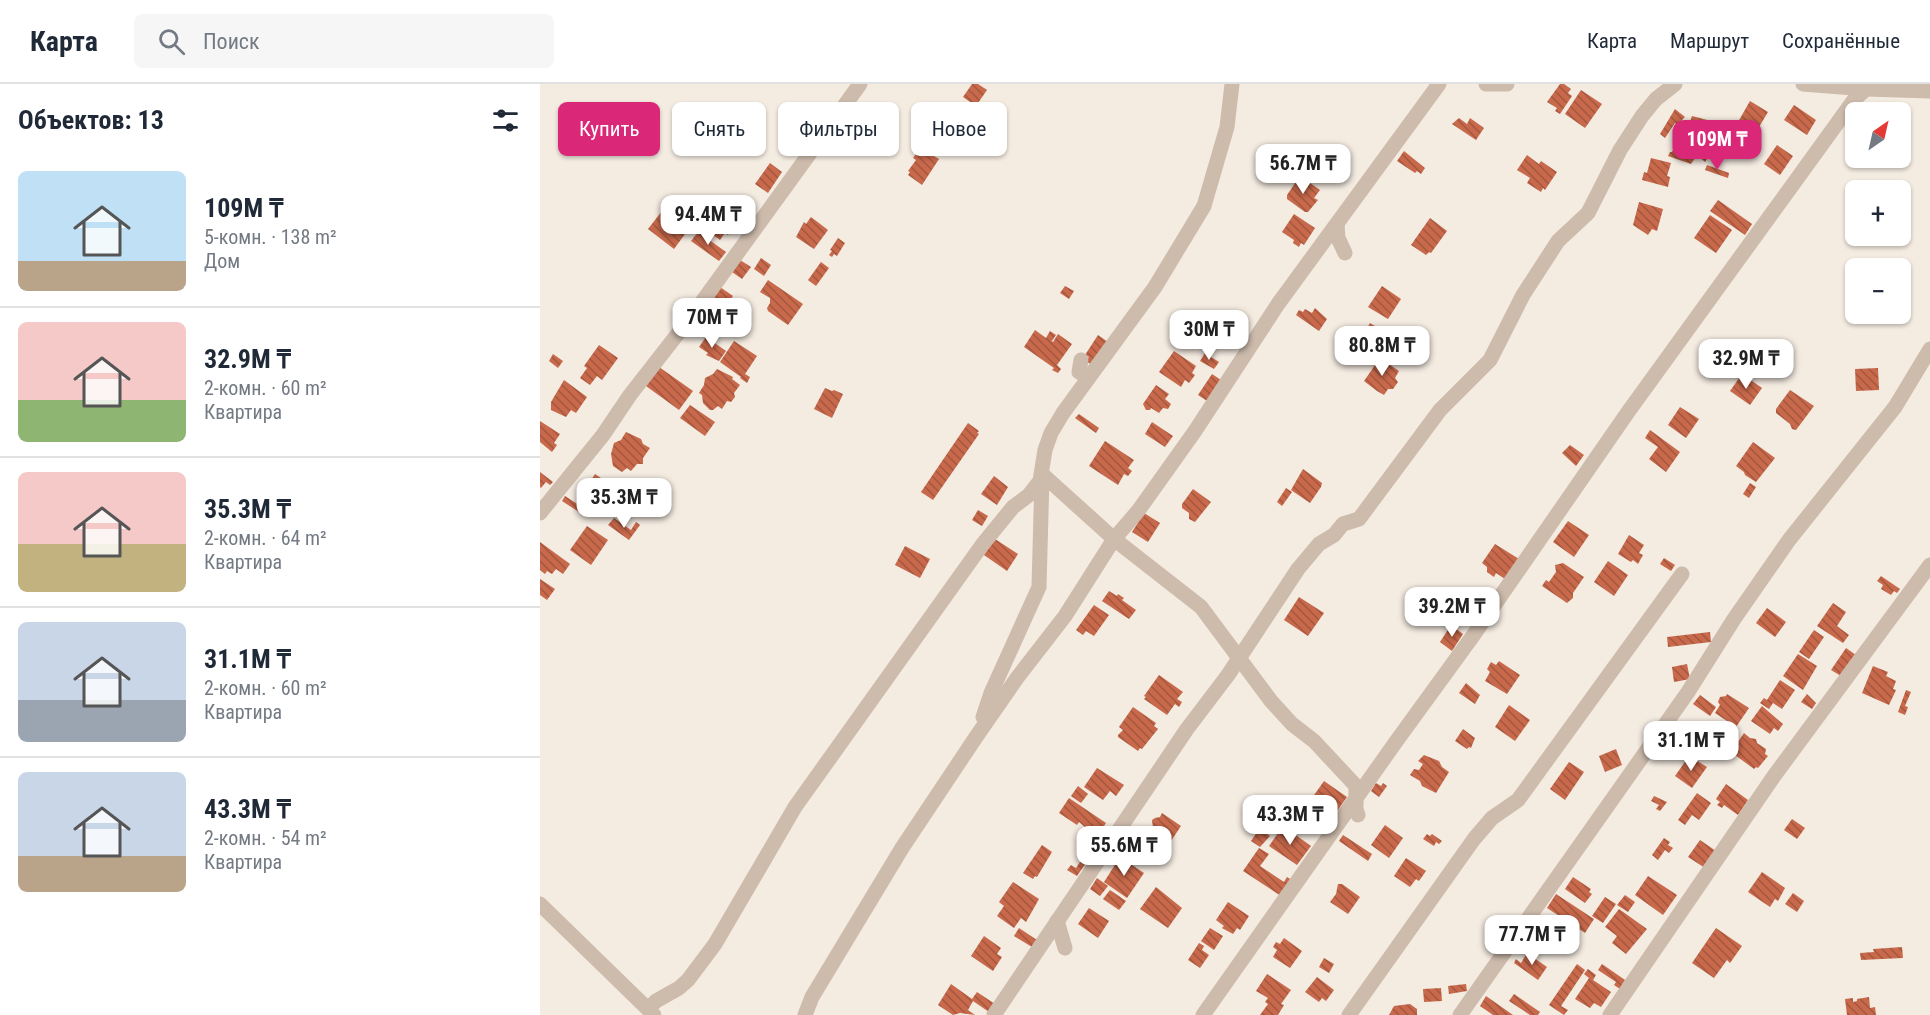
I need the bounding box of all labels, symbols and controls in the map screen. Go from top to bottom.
search box [134,14,554,68]
text: Карта [30,25,98,58]
icon: search [155,25,188,58]
text: Поиск [203,29,260,54]
text: Карта [1587,29,1637,53]
text: Маршрут [1670,29,1749,53]
text: Сохранённые [1782,29,1900,53]
chip: Купить [558,102,660,156]
chip: Снять [672,102,766,156]
chip: Фильтры [778,102,899,156]
chip: Новое [911,102,1007,156]
north arrow [1845,102,1911,168]
map controls [1845,102,1911,324]
icon: filters [489,104,522,137]
text: Объектов: 13 [18,105,164,135]
pin: 109M ₸ [1668,120,1766,171]
text: 109M ₸ [1686,127,1748,151]
pin: 56.7M ₸ [1248,144,1358,195]
text: 56.7M ₸ [1270,151,1336,175]
button: + [1845,180,1911,246]
text: 109M ₸ [204,193,283,223]
icon: home [66,195,138,267]
pin: 94.4M ₸ [653,195,763,246]
text: 94.4M ₸ [675,202,741,226]
text: 5-комн. · 138 m² [204,225,337,249]
text: Дом [204,249,240,273]
button: − [1845,258,1911,324]
pin: 70M ₸ [670,298,754,349]
text: 70M ₸ [687,305,737,329]
pin: 30M ₸ [1167,310,1251,361]
text: 30M ₸ [1184,317,1234,341]
pin: 80.8M ₸ [1327,326,1437,377]
text: 80.8M ₸ [1349,333,1415,357]
pin: 32.9M ₸ [1691,339,1801,390]
text: 32.9M ₸ [204,344,291,374]
icon: home [66,346,138,418]
text: 32.9M ₸ [1713,346,1779,370]
text: 2-комн. · 60 m² [204,376,327,400]
text: Квартира [204,400,282,424]
pin: 35.3M ₸ [569,478,679,529]
text: 35.3M ₸ [591,485,657,509]
text: 35.3M ₸ [204,494,291,524]
icon: home [66,496,138,568]
text: 2-комн. · 64 m² [204,526,327,550]
text: Квартира [204,550,282,574]
pin: 39.2M ₸ [1397,587,1507,638]
text: 39.2M ₸ [1419,594,1485,618]
text: 31.1M ₸ [204,644,291,674]
icon: home [66,646,138,718]
text: 2-комн. · 60 m² [204,676,327,700]
text: Квартира [204,700,282,724]
pin: 31.1M ₸ [1636,721,1746,772]
text: 31.1M ₸ [1658,728,1724,752]
text: 43.3M ₸ [204,794,291,824]
pin: 43.3M ₸ [1235,795,1345,846]
icon: home [66,796,138,868]
text: 43.3M ₸ [1257,802,1323,826]
text: 2-комн. · 54 m² [204,826,327,850]
pin: 55.6M ₸ [1069,826,1179,877]
text: 55.6M ₸ [1091,833,1157,857]
text: Квартира [204,850,282,874]
pin: 77.7M ₸ [1477,915,1587,966]
text: 77.7M ₸ [1499,922,1565,946]

